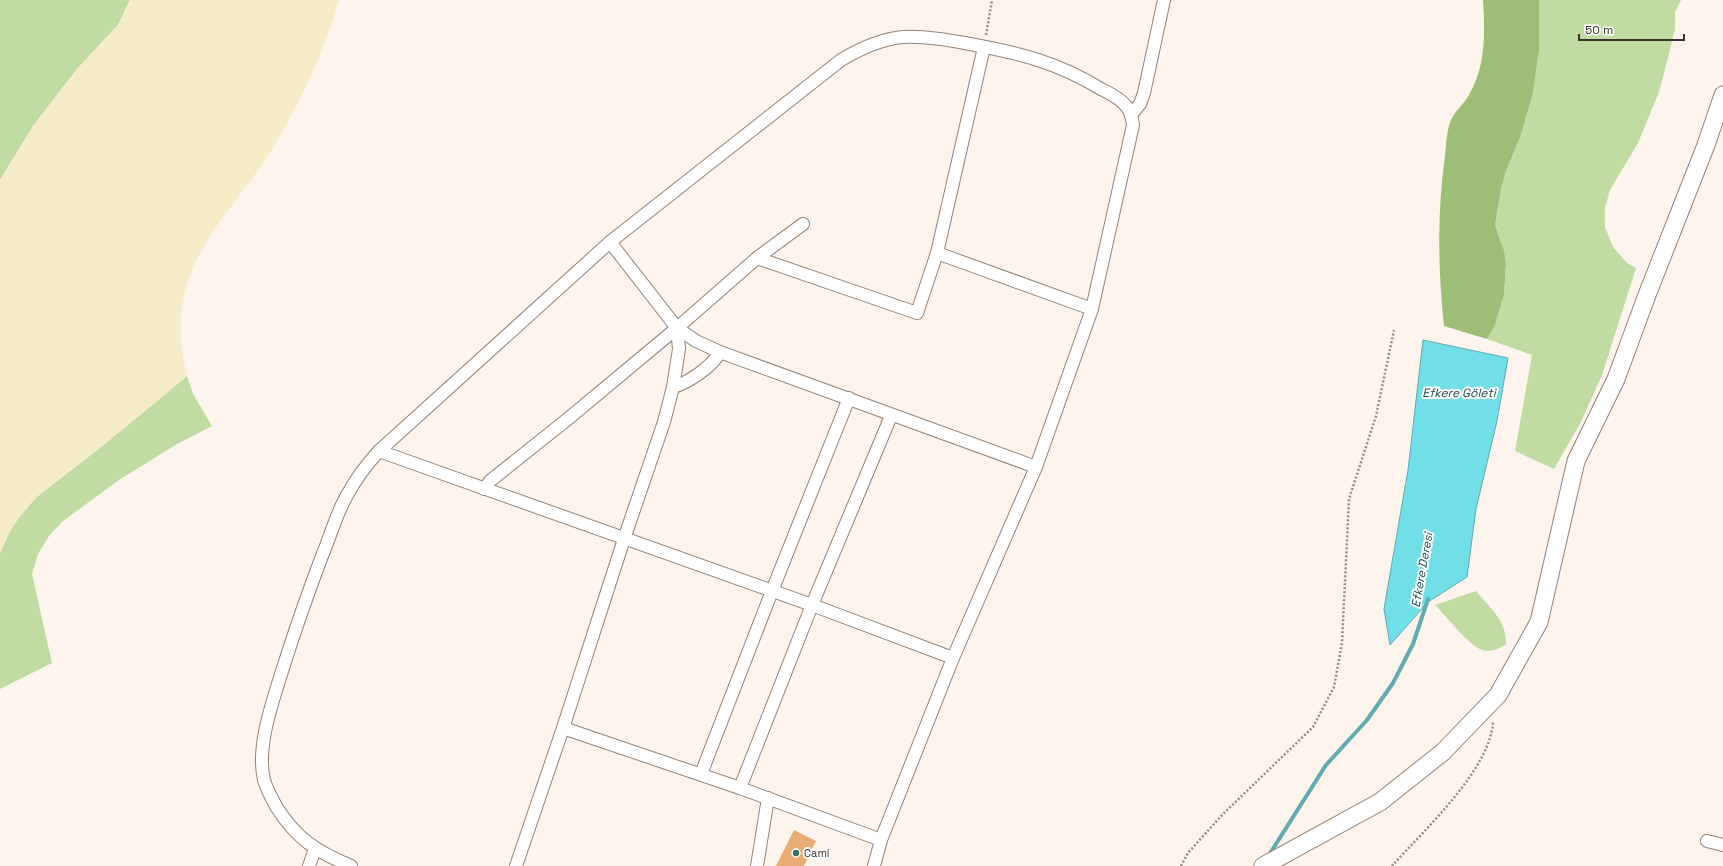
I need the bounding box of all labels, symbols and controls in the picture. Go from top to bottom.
scale bar [1579,16,1684,42]
text: 50 m [1585,22,1613,38]
water label: Efkere Göleti [1422,385,1498,401]
water label: Efkere Deresi [1408,529,1437,609]
place label: Cami [804,846,830,860]
marker: Cami [791,848,801,858]

